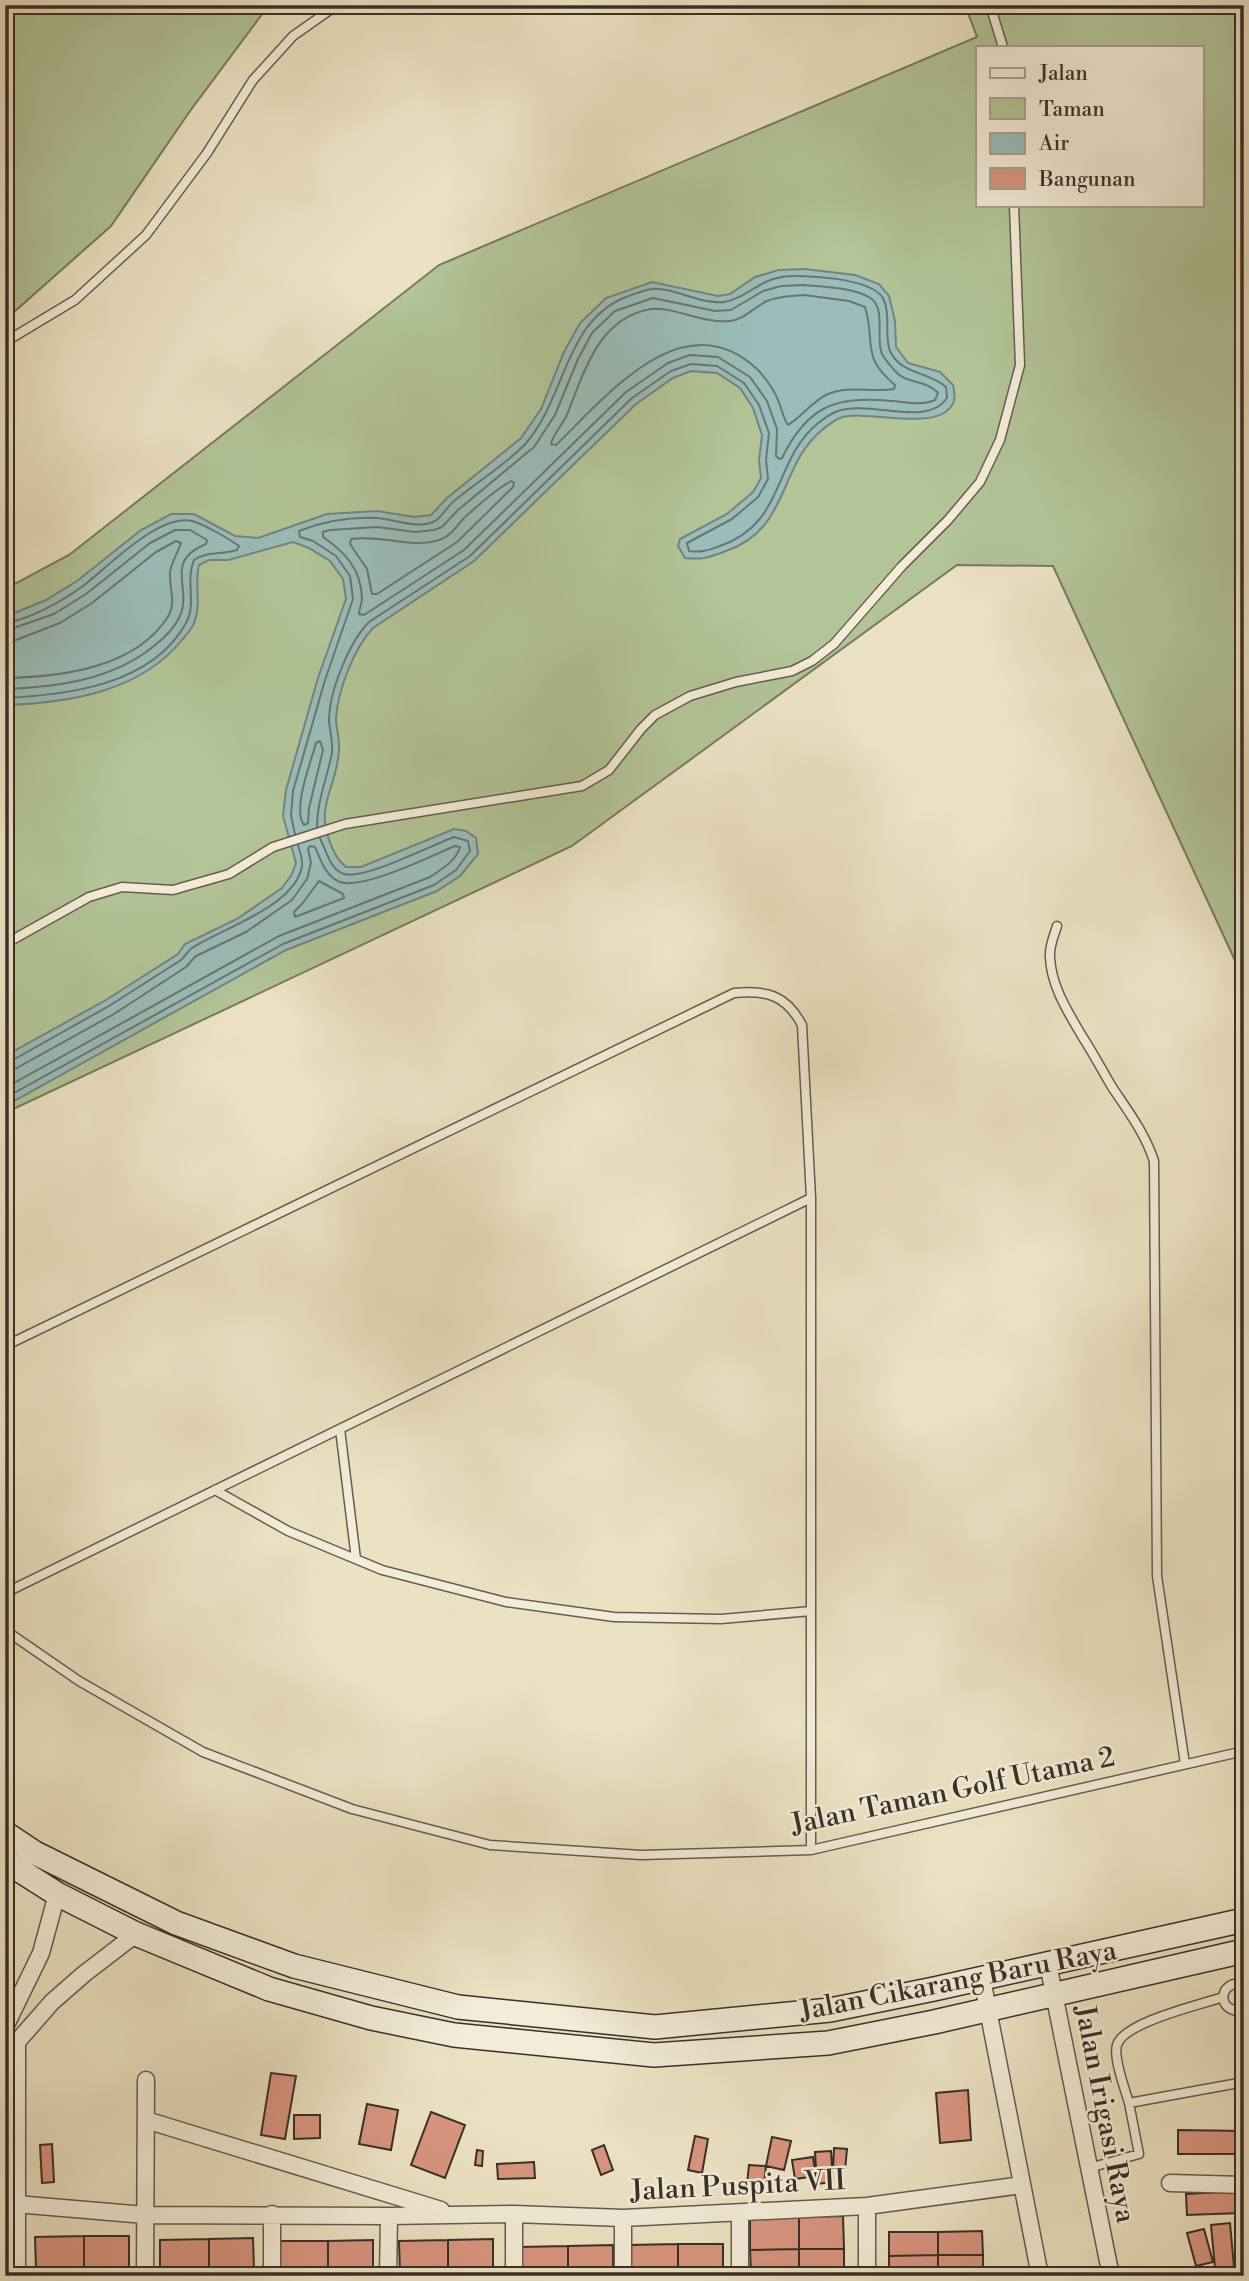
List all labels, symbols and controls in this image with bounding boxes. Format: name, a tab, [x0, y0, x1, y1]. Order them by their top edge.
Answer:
legend	[976, 46, 1204, 206]
text: Jalan	[1038, 61, 1088, 87]
text: Taman	[1039, 97, 1105, 123]
text: Air	[1038, 131, 1069, 157]
text: Bangunan	[1038, 167, 1136, 193]
street label: Jalan Taman Golf Utama 2	[787, 1740, 1118, 1843]
street label: Jalan Cikarang Baru Raya	[795, 1933, 1120, 2029]
street label: Jalan Irigasi Raya	[1067, 2001, 1143, 2227]
street label: Jalan Puspita VII	[629, 2163, 847, 2209]

